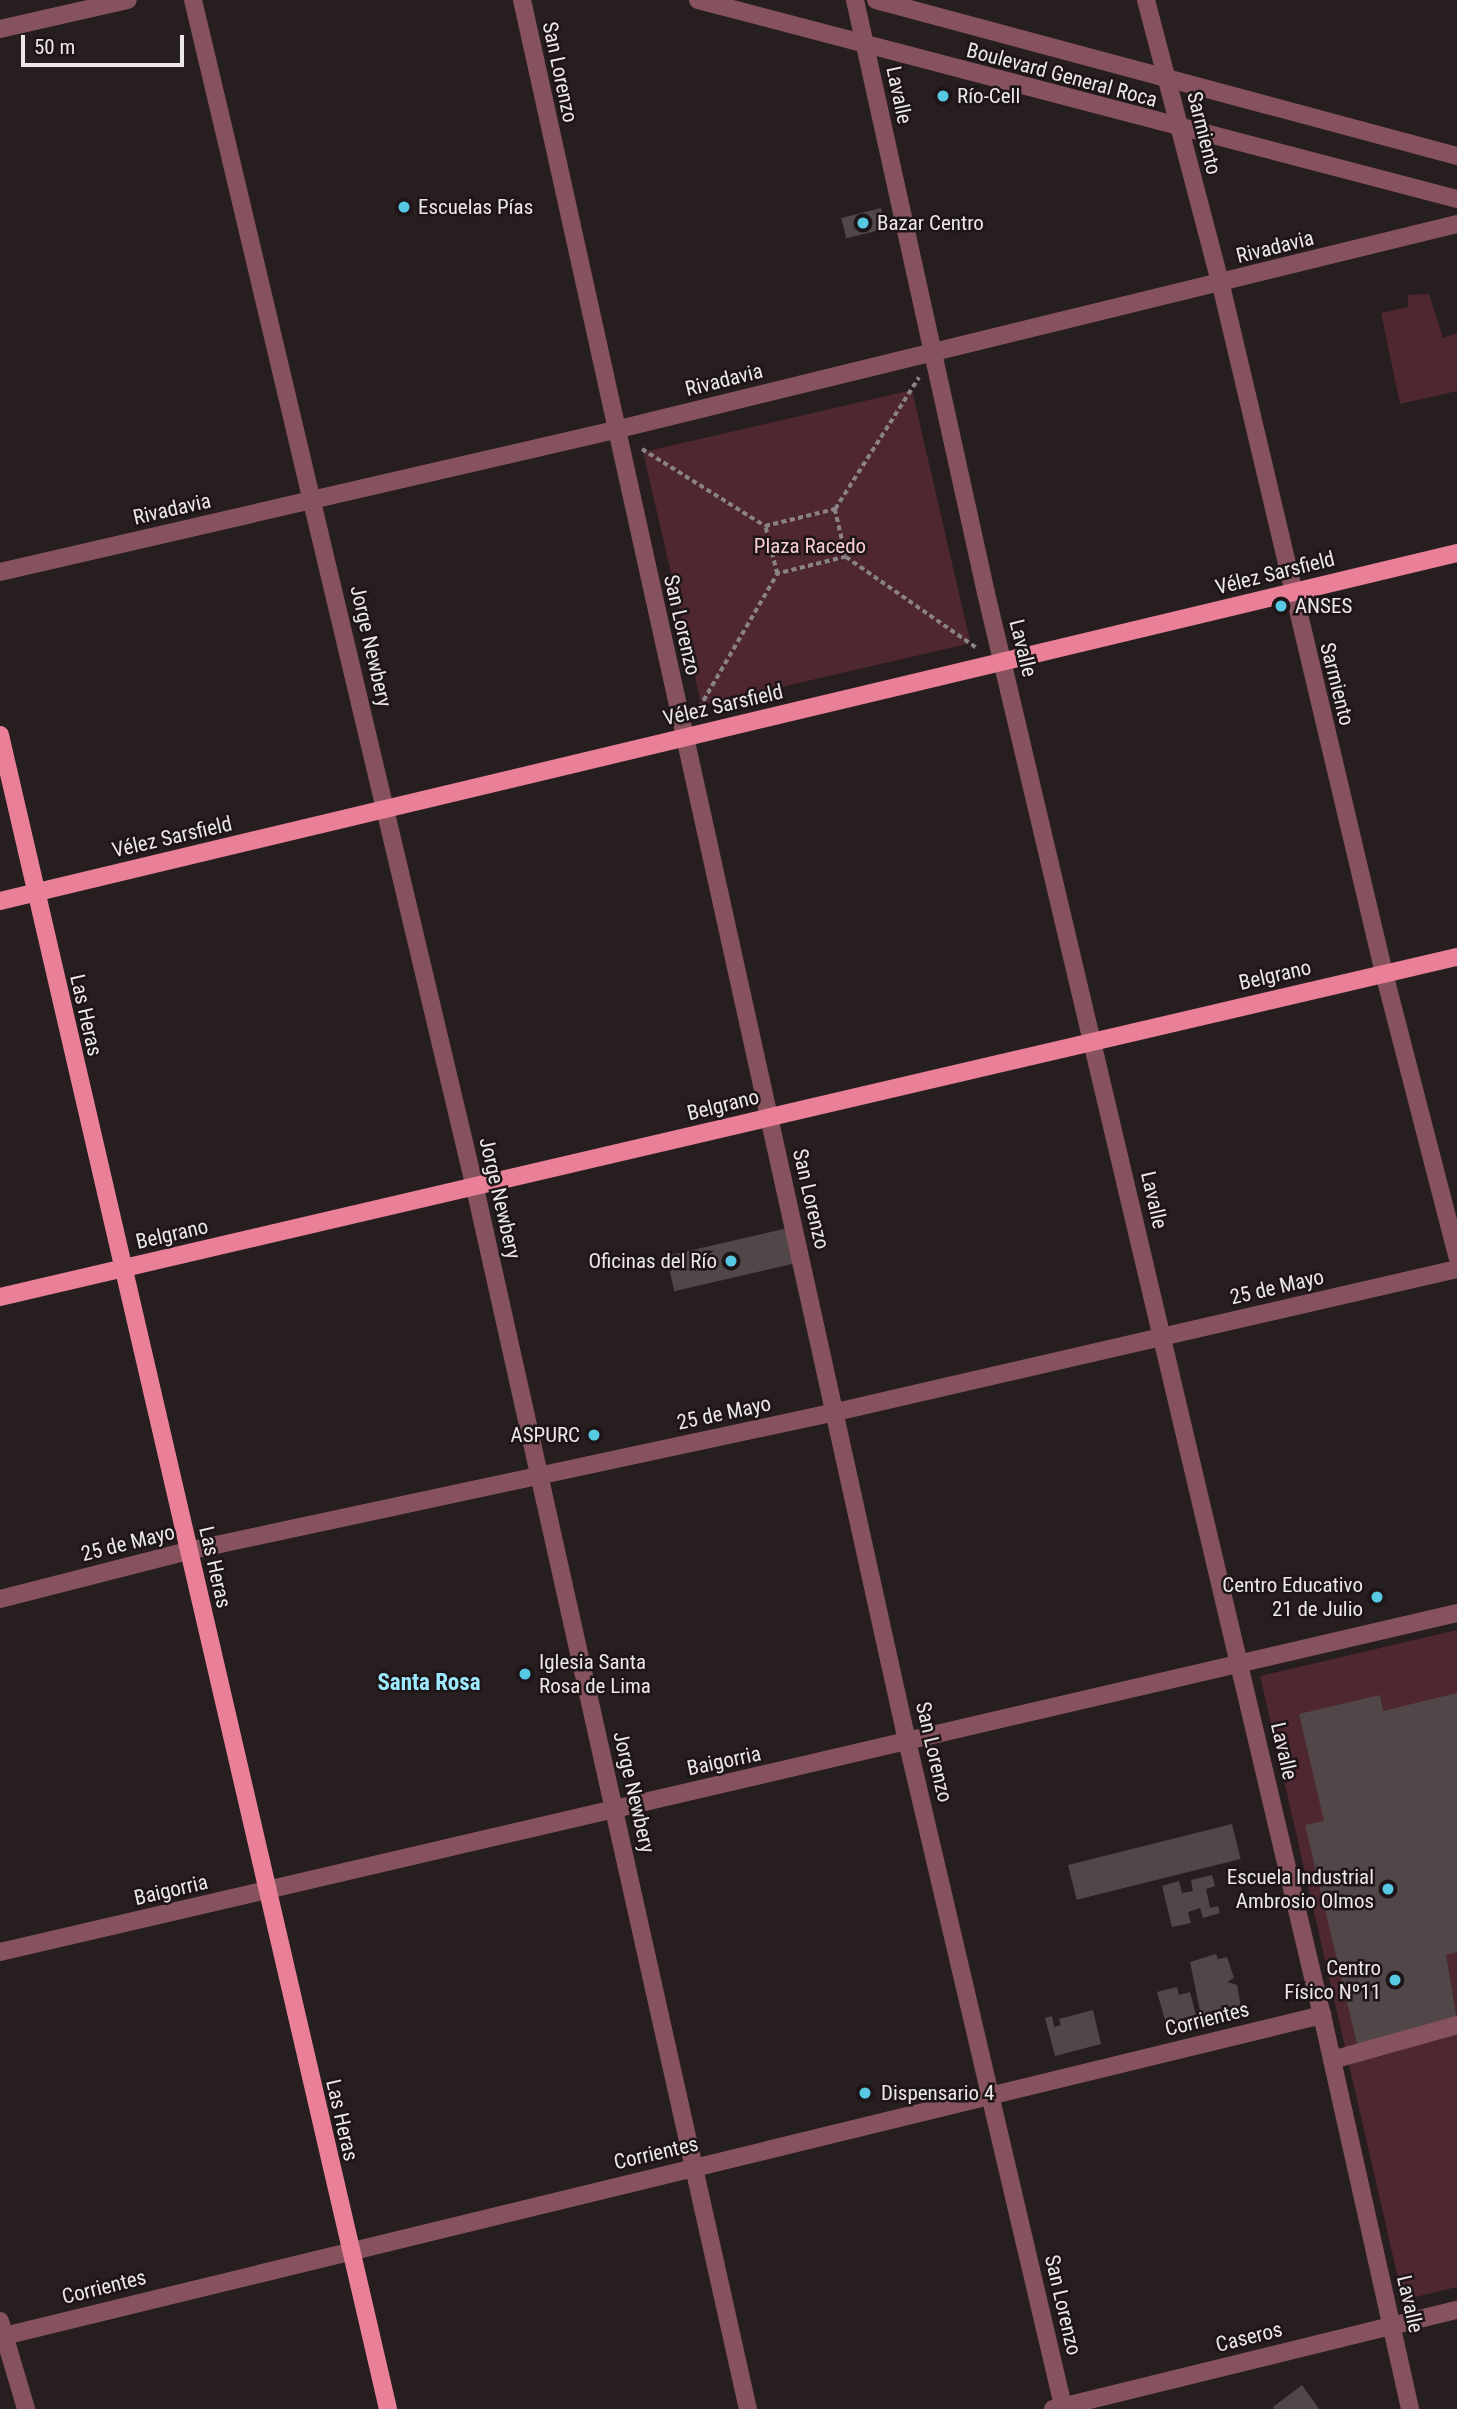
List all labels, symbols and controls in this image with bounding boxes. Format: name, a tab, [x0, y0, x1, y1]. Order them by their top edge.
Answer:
street label: San Lorenzo	[537, 19, 583, 125]
scale bar	[24, 21, 187, 65]
text: 50 m	[34, 35, 75, 59]
street label: Boulevard General Roca	[964, 37, 1160, 113]
street label: Lavalle	[881, 64, 917, 126]
place label: Río-Cell	[957, 83, 1020, 109]
marker: Río-Cell	[935, 88, 951, 104]
street label: Sarmiento	[1182, 89, 1226, 177]
place label: Escuelas Pías	[418, 194, 533, 220]
marker: Escuelas Pías	[396, 199, 412, 215]
place label: Bazar Centro	[877, 210, 984, 236]
marker: Bazar Centro	[855, 215, 871, 231]
street label: Rivadavia	[1234, 225, 1316, 269]
street label: Rivadavia	[683, 358, 765, 402]
street label: Rivadavia	[131, 488, 213, 530]
park label: Plaza Racedo	[754, 533, 866, 559]
street label: Vélez Sarsfield	[1213, 546, 1337, 600]
street label: San Lorenzo	[658, 572, 706, 678]
street label: Jorge Newbery	[345, 583, 397, 709]
place label: ANSES	[1295, 593, 1352, 619]
marker: ANSES	[1273, 598, 1289, 614]
street label: Lavalle	[1004, 617, 1042, 679]
street label: Sarmiento	[1315, 640, 1359, 728]
street label: Vélez Sarsfield	[661, 679, 785, 731]
street label: Vélez Sarsfield	[110, 811, 234, 863]
street label: Belgrano	[1236, 954, 1314, 996]
street label: Las Heras	[64, 972, 108, 1058]
street label: Belgrano	[684, 1084, 762, 1126]
street label: Jorge Newbery	[474, 1135, 526, 1261]
street label: San Lorenzo	[787, 1146, 835, 1252]
street label: Lavalle	[1135, 1169, 1173, 1231]
street label: Belgrano	[133, 1213, 211, 1255]
place label: Oficinas del Río	[588, 1248, 717, 1274]
marker: Oficinas del Río	[723, 1253, 739, 1269]
street label: 25 de Mayo	[1228, 1264, 1326, 1310]
street label: 25 de Mayo	[675, 1391, 773, 1435]
place label: ASPURC	[511, 1422, 580, 1448]
marker: ASPURC	[586, 1427, 602, 1443]
street label: 25 de Mayo	[79, 1519, 177, 1567]
street label: Las Heras	[193, 1524, 237, 1610]
place label: Centro Educativo 21 de Julio	[1222, 1572, 1363, 1622]
marker: Centro Educativo 21 de Julio	[1369, 1589, 1385, 1605]
place label: Iglesia Santa Rosa de Lima	[539, 1649, 651, 1699]
marker: Iglesia Santa Rosa de Lima	[517, 1666, 533, 1682]
district label: Santa Rosa	[377, 1669, 481, 1697]
street label: San Lorenzo	[910, 1699, 958, 1805]
street label: Lavalle	[1265, 1720, 1303, 1782]
street label: Jorge Newbery	[608, 1729, 660, 1855]
street label: Baigorria	[685, 1741, 763, 1781]
place label: Escuela Industrial Ambrosio Olmos	[1227, 1864, 1374, 1914]
street label: Baigorria	[132, 1869, 210, 1911]
marker: Escuela Industrial Ambrosio Olmos	[1380, 1881, 1396, 1897]
place label: Centro Físico Nº11	[1284, 1955, 1381, 2005]
marker: Centro Físico Nº11	[1387, 1972, 1403, 1988]
street label: Corrientes	[1162, 1996, 1252, 2042]
street label: Las Heras	[320, 2077, 364, 2163]
place label: Dispensario 4	[881, 2080, 994, 2106]
marker: Dispensario 4	[855, 2083, 875, 2103]
street label: Corrientes	[611, 2131, 701, 2175]
street label: San Lorenzo	[1039, 2252, 1087, 2358]
street label: Corrientes	[59, 2264, 149, 2310]
street label: Lavalle	[1391, 2273, 1429, 2335]
street label: Caseros	[1213, 2317, 1285, 2357]

